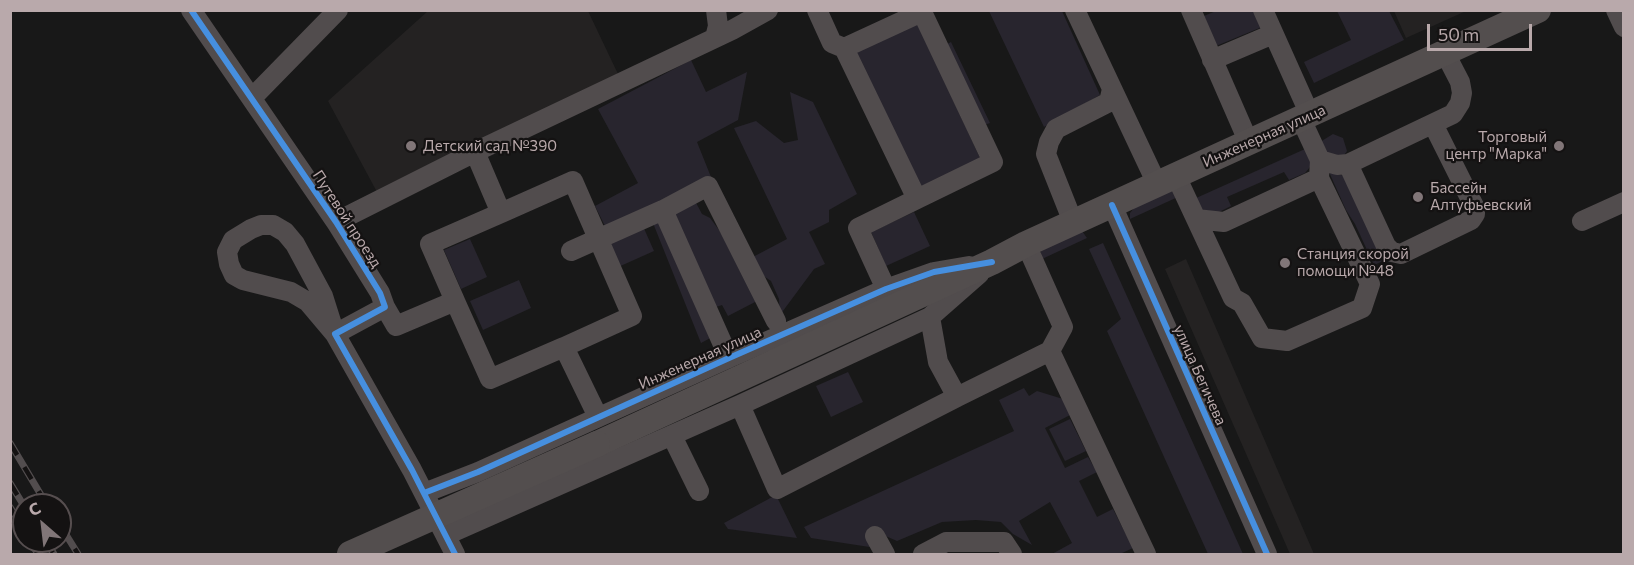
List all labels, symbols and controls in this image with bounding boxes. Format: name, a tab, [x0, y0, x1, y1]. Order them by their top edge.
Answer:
scale bar	[1430, 12, 1535, 50]
text: 50 m	[1438, 23, 1479, 45]
street label: Инженерная улица	[1200, 101, 1328, 171]
place label: Торговый центр "Марка"	[1445, 128, 1547, 163]
place label: Детский сад №390	[423, 137, 557, 155]
marker: Детский сад №390	[404, 139, 418, 153]
marker: Торговый центр "Марка"	[1552, 139, 1566, 153]
street label: Путевой проезд	[309, 167, 385, 271]
place label: Бассейн Алтуфьевский	[1430, 179, 1532, 214]
marker: Бассейн Алтуфьевский	[1411, 190, 1425, 204]
place label: Станция скорой помощи №48	[1297, 245, 1409, 280]
marker: Станция скорой помощи №48	[1278, 256, 1292, 270]
street label: улица Бегичева	[1170, 322, 1230, 428]
street label: Инженерная улица	[636, 323, 764, 393]
north arrow	[12, 493, 72, 553]
text: С	[25, 497, 44, 519]

